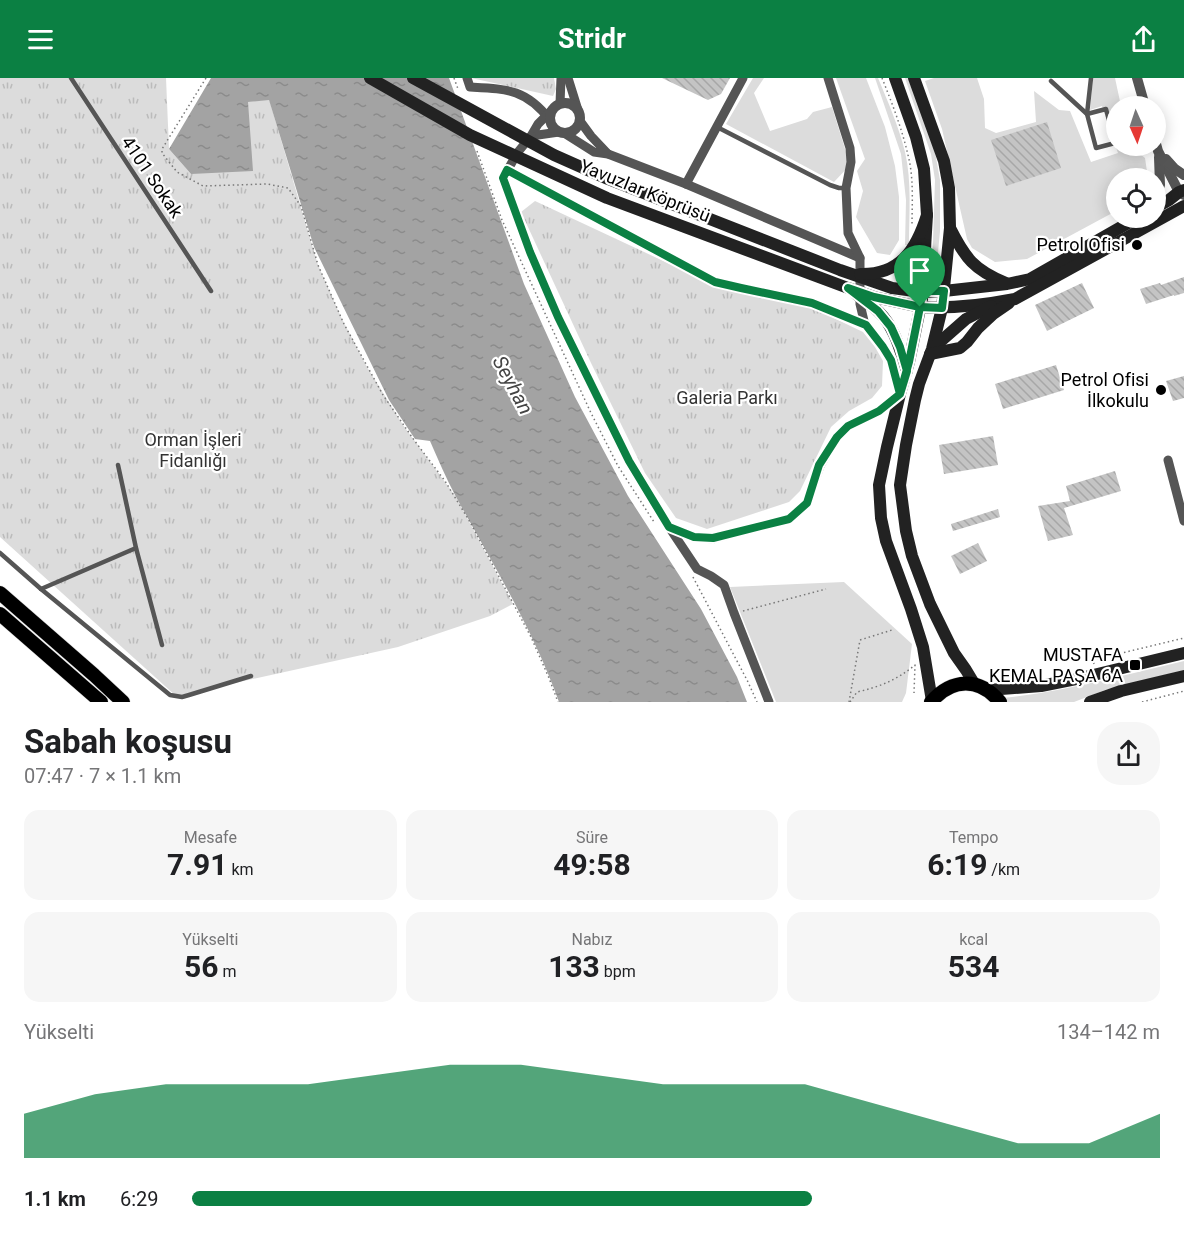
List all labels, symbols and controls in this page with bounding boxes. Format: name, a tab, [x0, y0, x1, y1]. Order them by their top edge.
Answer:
icon: menu	[24, 23, 57, 56]
text: Stridr	[558, 23, 626, 55]
icon: share	[1127, 23, 1160, 56]
north arrow	[1106, 96, 1166, 156]
map controls	[1106, 96, 1166, 228]
street label: 4101 Sokak	[117, 132, 188, 222]
street label: Yavuzlar Köprüsü	[577, 155, 713, 226]
button: locate	[1106, 168, 1166, 228]
place label: Petrol Ofisi	[1037, 234, 1125, 255]
marker: Petrol Ofisi	[1130, 238, 1144, 252]
pin	[894, 245, 945, 307]
icon: arrive	[903, 254, 936, 287]
water label: Seyhan	[488, 352, 538, 418]
place label: Petrol Ofisi İlkokulu	[1061, 369, 1149, 411]
marker: Petrol Ofisi İlkokulu	[1154, 383, 1168, 397]
park label: Galeria Parkı	[676, 387, 778, 408]
park label: Orman İşleri Fidanlığı	[144, 429, 242, 471]
place label: MUSTAFA KEMAL PAŞA 6A	[989, 644, 1123, 686]
marker: MUSTAFA KEMAL PAŞA 6A	[1128, 658, 1142, 672]
text: Sabah koşusu	[24, 722, 232, 761]
button: share	[1097, 722, 1160, 785]
text: 07:47 · 7 × 1.1 km	[24, 764, 181, 788]
text: Mesafe	[184, 828, 237, 847]
text: Süre	[576, 828, 608, 847]
text: Tempo	[949, 828, 998, 847]
text: 7.91	[167, 847, 227, 882]
text: 49:58	[553, 847, 631, 882]
text: 6:19	[927, 847, 987, 882]
text: km	[227, 860, 254, 879]
text: /km	[987, 860, 1020, 879]
text: Yükselti	[182, 930, 238, 949]
text: Nabız	[571, 930, 612, 949]
text: kcal	[959, 930, 988, 949]
text: 56	[184, 949, 219, 984]
text: 133	[548, 949, 600, 984]
text: 534	[948, 949, 999, 984]
text: m	[219, 962, 237, 981]
text: bpm	[600, 962, 636, 981]
text: Yükselti	[24, 1020, 94, 1044]
text: 134–142 m	[1057, 1020, 1160, 1044]
text: 1.1 km	[24, 1187, 86, 1211]
text: 6:29	[120, 1187, 159, 1211]

